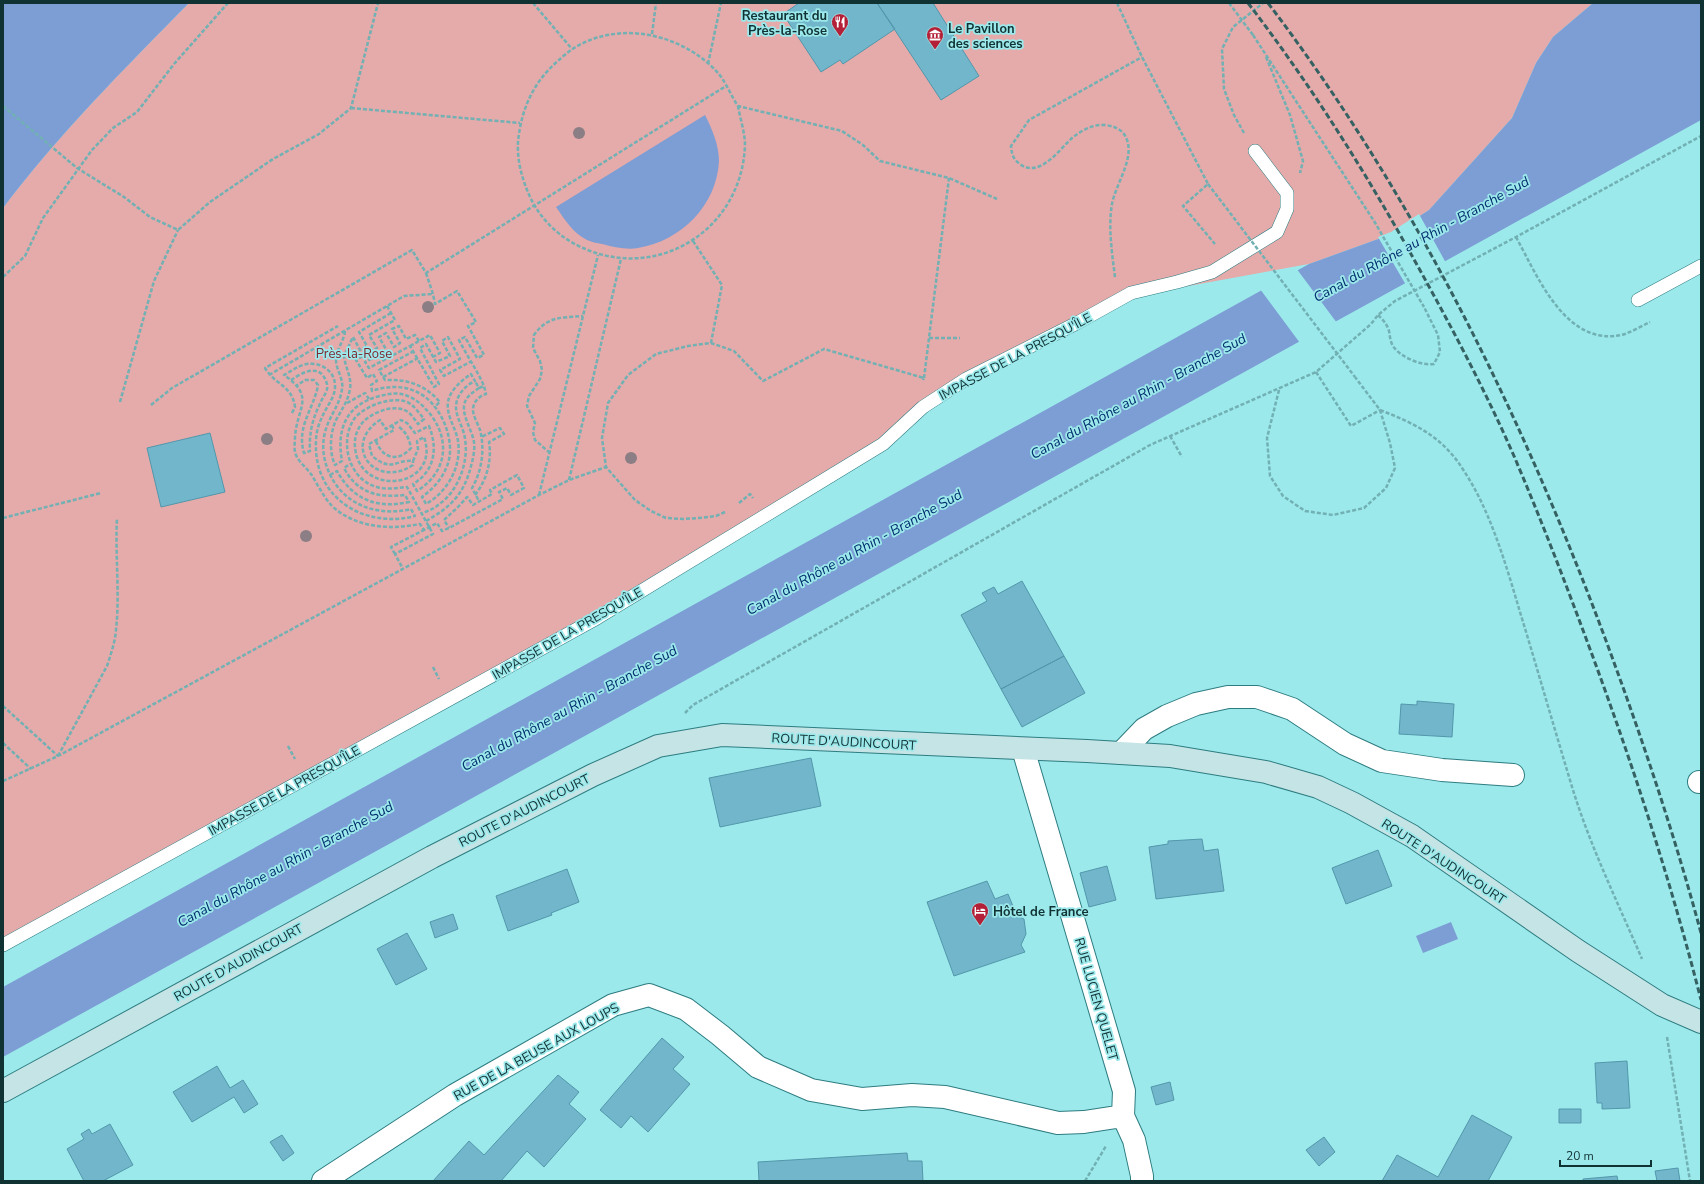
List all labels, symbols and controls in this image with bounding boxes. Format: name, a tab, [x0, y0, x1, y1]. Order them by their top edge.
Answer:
place label: Restaurant du Près-la-Rose	[742, 7, 827, 40]
restaurant icon: Restaurant du Près-la-Rose	[830, 12, 850, 37]
place label: Le Pavillon des sciences	[948, 20, 1023, 53]
museum icon: Le Pavillon des sciences	[925, 25, 945, 50]
water label: Canal du Rhône au Rhin - Branche Sud	[1310, 172, 1533, 307]
street label: IMPASSE DE LA PRESQU'ÎLE	[935, 308, 1095, 405]
water label: Canal du Rhône au Rhin - Branche Sud	[1027, 329, 1250, 464]
park label: Près-la-Rose	[316, 345, 392, 363]
water label: Canal du Rhône au Rhin - Branche Sud	[743, 485, 966, 620]
street label: IMPASSE DE LA PRESQU'ÎLE	[489, 582, 646, 684]
water label: Canal du Rhône au Rhin - Branche Sud	[458, 641, 681, 776]
street label: ROUTE D'AUDINCOURT	[771, 729, 917, 755]
street label: IMPASSE DE LA PRESQU'ÎLE	[205, 741, 364, 840]
street label: ROUTE D'AUDINCOURT	[456, 770, 593, 852]
water label: Canal du Rhône au Rhin - Branche Sud	[174, 797, 397, 932]
street label: ROUTE D'AUDINCOURT	[1378, 815, 1509, 909]
hotel icon: Hôtel de France	[970, 901, 990, 926]
place label: Hôtel de France	[993, 903, 1088, 921]
street label: ROUTE D'AUDINCOURT	[171, 920, 306, 1006]
street label: RUE LUCIEN QUELET	[1070, 936, 1122, 1063]
street label: RUE DE LA BEUSE AUX LOUPS	[450, 999, 623, 1105]
scale bar	[1560, 1142, 1651, 1168]
text: 20 m	[1566, 1148, 1594, 1164]

